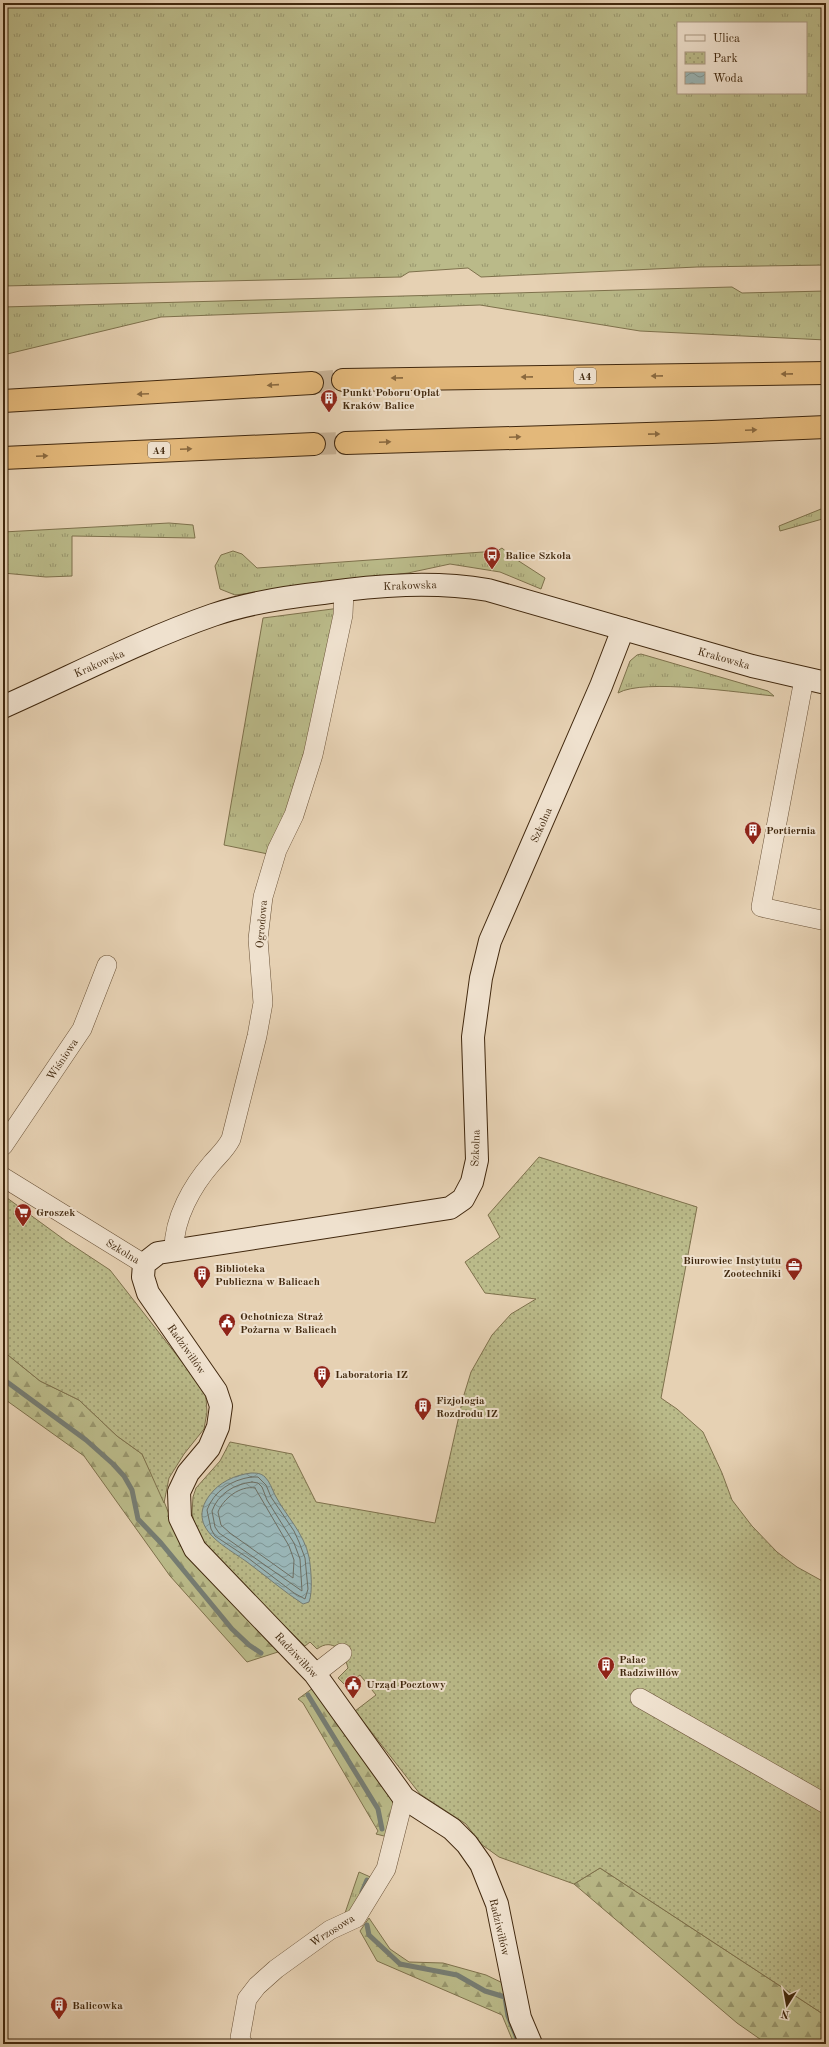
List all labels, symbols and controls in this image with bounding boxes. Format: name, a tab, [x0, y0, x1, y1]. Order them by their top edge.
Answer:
legend	[677, 22, 807, 94]
text: Ulica	[713, 33, 740, 45]
text: Park	[713, 53, 738, 65]
text: Woda	[713, 73, 743, 85]
road number: A4	[574, 368, 596, 384]
one-way arrow	[780, 371, 793, 377]
one-way arrow	[650, 373, 663, 379]
one-way arrow	[520, 374, 533, 380]
one-way arrow	[390, 375, 403, 381]
one-way arrow	[267, 382, 279, 389]
building icon: Punkt Poboru Opłat Kraków Balice	[319, 388, 339, 413]
place label: Punkt Poboru Opłat Kraków Balice	[342, 388, 440, 412]
one-way arrow	[137, 390, 149, 397]
one-way arrow	[745, 427, 757, 434]
one-way arrow	[648, 430, 660, 437]
one-way arrow	[509, 434, 521, 441]
one-way arrow	[379, 438, 391, 445]
road number: A4	[148, 442, 170, 458]
one-way arrow	[180, 446, 192, 453]
one-way arrow	[36, 453, 49, 459]
bus stop icon: Balice Szkoła	[482, 545, 502, 570]
place label: Balice Szkoła	[505, 551, 571, 562]
street label: Krakowska	[383, 580, 438, 593]
street label: Krakowska	[696, 647, 751, 672]
street label: Krakowska	[73, 648, 127, 680]
street label: Szkolna	[530, 806, 555, 845]
building icon: Portiernia	[743, 820, 763, 845]
place label: Portiernia	[766, 826, 816, 837]
street label: Ogrodowa	[255, 899, 270, 949]
street label: Wiśniowa	[46, 1037, 81, 1082]
street label: Szkolna	[470, 1129, 483, 1167]
supermarket icon: Groszek	[13, 1202, 33, 1227]
place label: Groszek	[36, 1208, 75, 1219]
street label: Szkolna	[103, 1238, 141, 1267]
place label: Biurowiec Instytutu Zootechniki	[683, 1256, 781, 1280]
office icon: Biurowiec Instytutu Zootechniki	[784, 1256, 804, 1281]
building icon: Biblioteka Publiczna w Balicach	[192, 1264, 212, 1289]
place label: Biblioteka Publiczna w Balicach	[215, 1264, 320, 1288]
public building icon: Ochotnicza Straż Pożarna w Balicach	[217, 1312, 237, 1337]
place label: Ochotnicza Straż Pożarna w Balicach	[240, 1312, 337, 1336]
street label: Radziwiłłów	[165, 1323, 207, 1377]
building icon: Laboratoria IZ	[312, 1364, 332, 1389]
place label: Laboratoria IZ	[335, 1370, 408, 1381]
building icon: Fizjologia Rozdrodu IZ	[413, 1396, 433, 1421]
place label: Fizjologia Rozdrodu IZ	[436, 1396, 498, 1420]
street label: Radziwiłłów	[272, 1631, 320, 1681]
building icon: Pałac Radziwiłłów	[596, 1655, 616, 1680]
place label: Pałac Radziwiłłów	[619, 1655, 680, 1679]
public building icon: Urząd Pocztowy	[343, 1674, 363, 1699]
place label: Urząd Pocztowy	[366, 1680, 446, 1691]
street label: Radziwiłłów	[487, 1898, 511, 1957]
street label: Wrzosowa	[309, 1913, 357, 1949]
north arrow	[767, 1985, 807, 2025]
building icon: Balicowka	[49, 1995, 69, 2020]
place label: Balicowka	[72, 2001, 123, 2012]
text: N	[780, 2007, 791, 2020]

